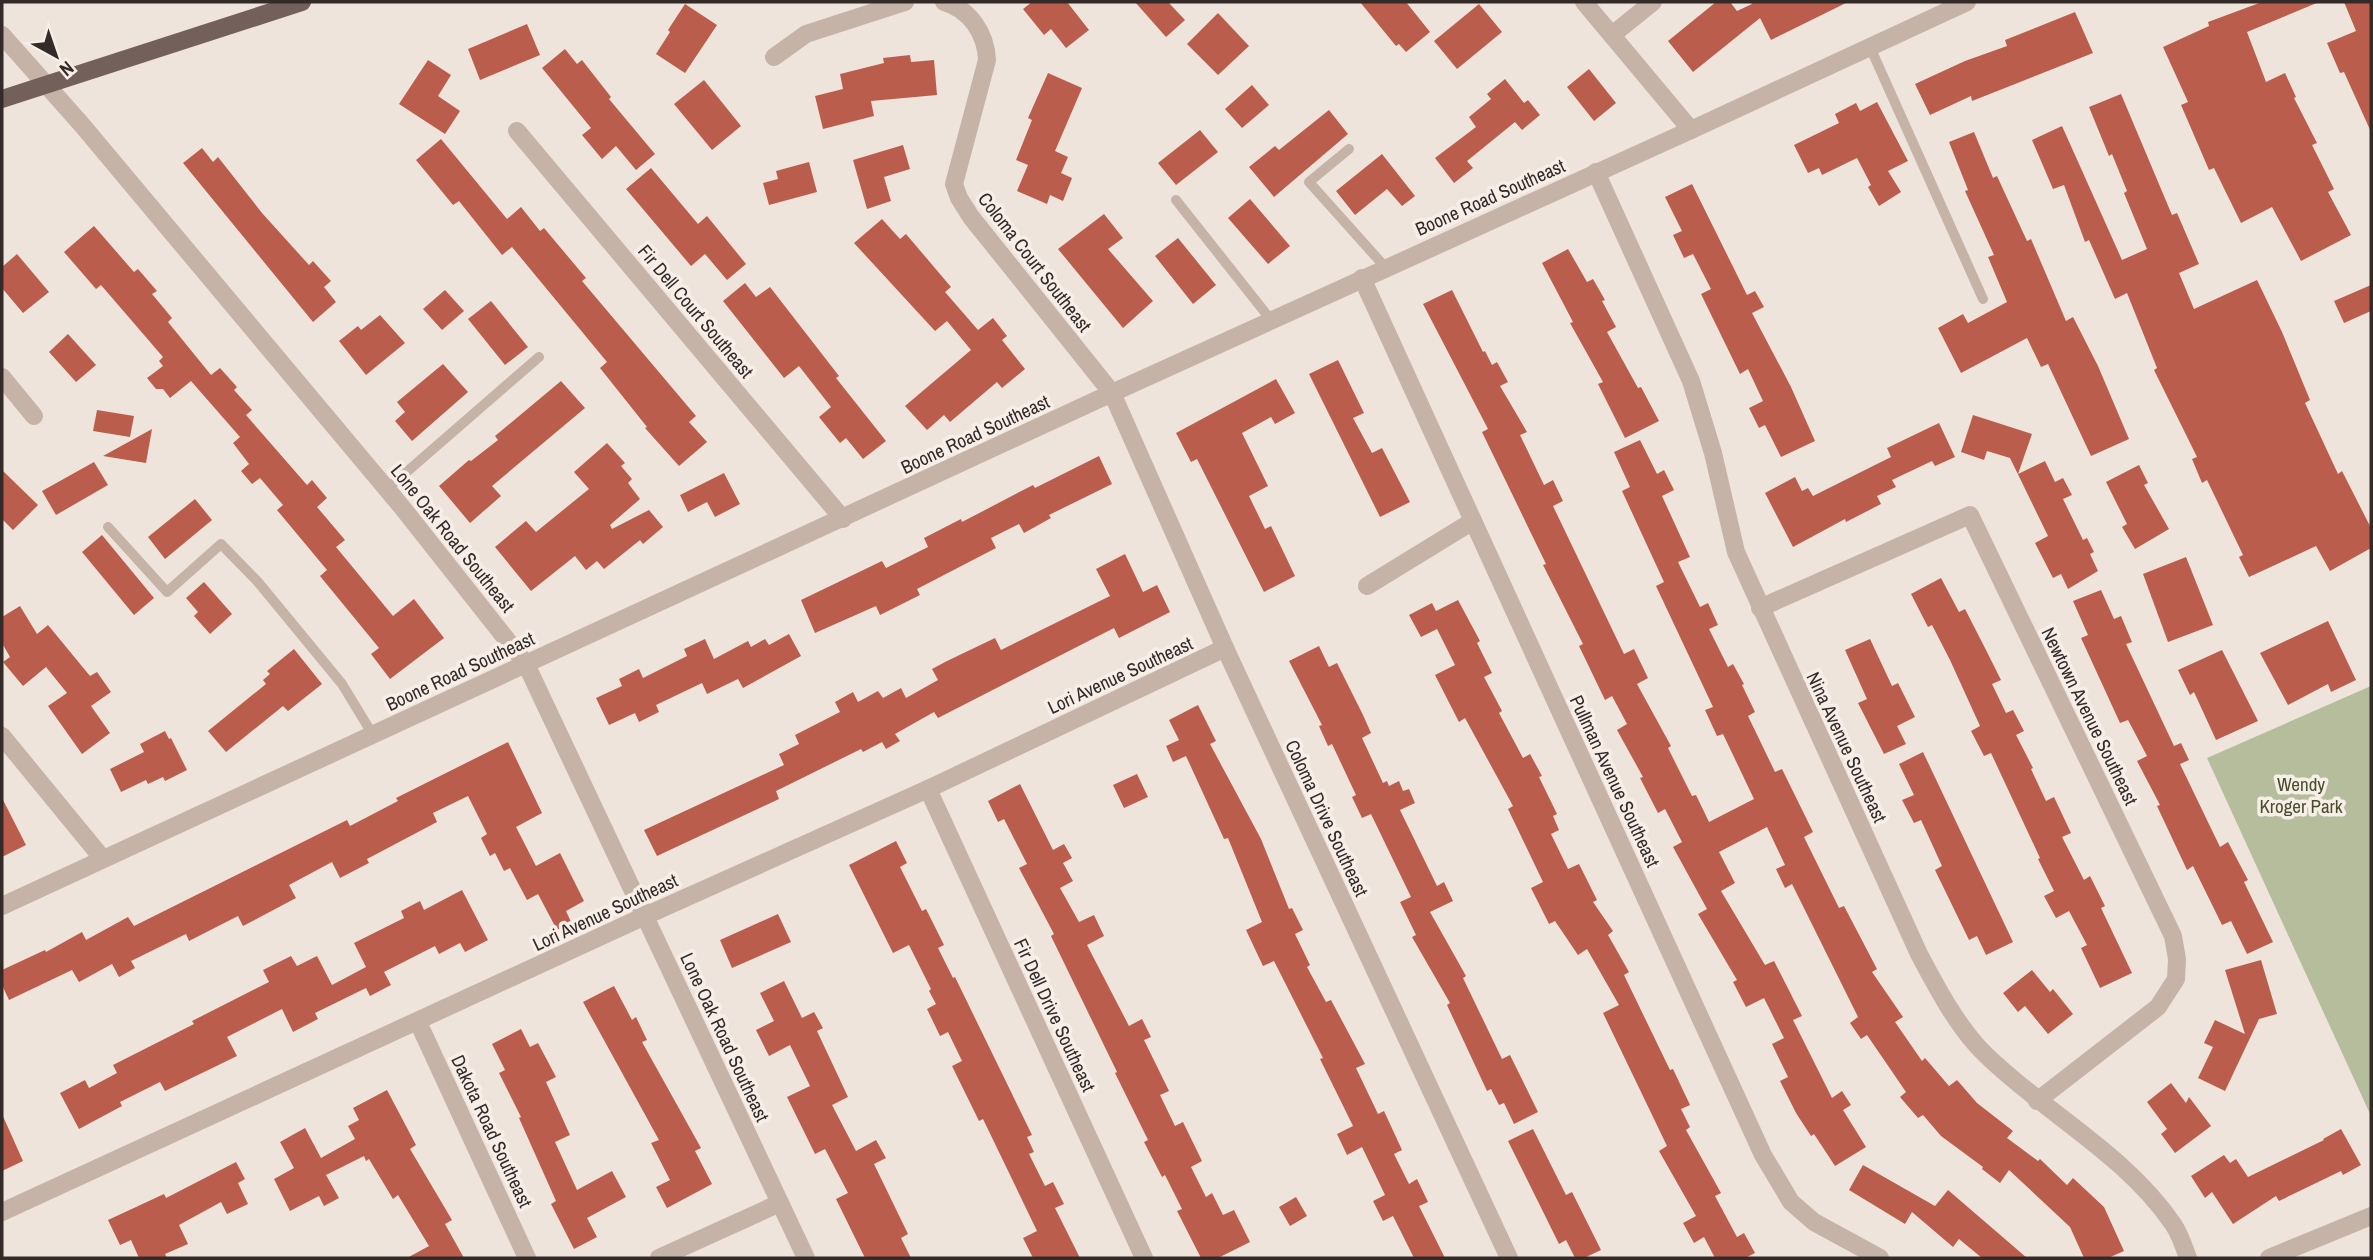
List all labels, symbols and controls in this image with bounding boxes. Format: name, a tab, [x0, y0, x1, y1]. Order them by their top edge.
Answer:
north arrow	[21, 21, 91, 91]
text: N	[54, 55, 80, 83]
street label: Boone Road Southeast	[1411, 152, 1569, 242]
street label: Coloma Court Southeast	[972, 187, 1098, 338]
street label: Fir Dell Court Southeast	[632, 239, 760, 384]
street label: Boone Road Southeast	[896, 388, 1054, 480]
street label: Lone Oak Road Southeast	[385, 458, 521, 618]
street label: Newtown Avenue Southeast	[2036, 623, 2145, 810]
street label: Boone Road Southeast	[381, 625, 539, 717]
street label: Lori Avenue Southeast	[1043, 630, 1197, 720]
street label: Nina Avenue Southeast	[1801, 667, 1894, 827]
street label: Pullman Avenue Southeast	[1564, 691, 1667, 872]
street label: Coloma Drive Southeast	[1279, 736, 1375, 901]
park label: Wendy Kroger Park	[2259, 771, 2343, 819]
street label: Lori Avenue Southeast	[528, 867, 682, 957]
street label: Fir Dell Drive Southeast	[1008, 934, 1102, 1096]
street label: Lone Oak Road Southeast	[674, 948, 776, 1126]
street label: Dakota Road Southeast	[445, 1051, 539, 1212]

